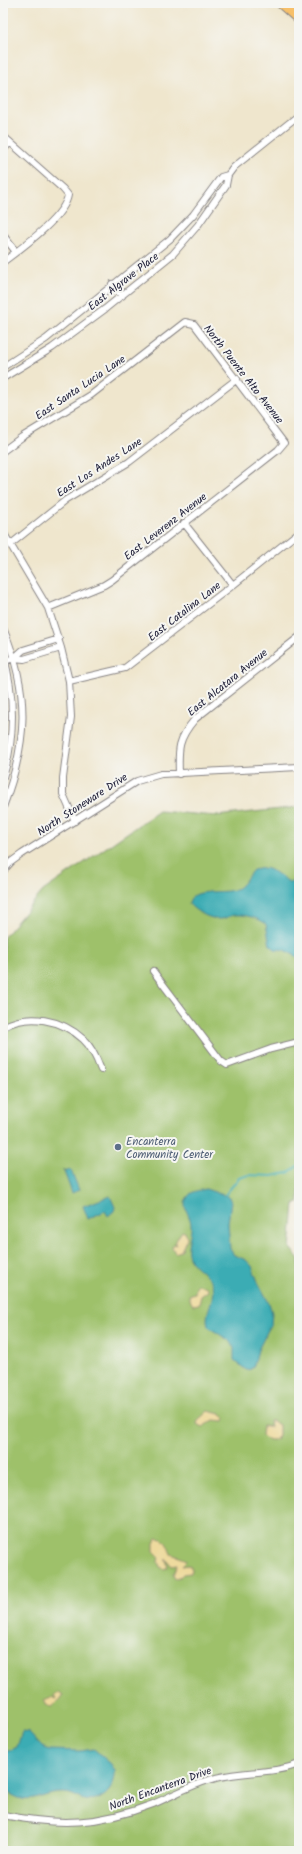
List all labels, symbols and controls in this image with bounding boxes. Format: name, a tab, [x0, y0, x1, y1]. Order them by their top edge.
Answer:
street label: East Algrave Place	[84, 248, 163, 315]
street label: North Puente Alto Avenue	[199, 321, 288, 428]
street label: East Santa Lucia Lane	[32, 351, 130, 425]
street label: East Los Andes Lane	[53, 433, 146, 502]
street label: East Leverenz Avenue	[120, 488, 211, 565]
street label: East Catalina Lane	[144, 577, 225, 646]
street label: East Alcatara Avenue	[183, 644, 272, 721]
street label: North Stoneware Drive	[34, 769, 132, 841]
place label: Encanterra Community Center	[126, 1133, 214, 1164]
marker: Encanterra Community Center	[113, 1142, 123, 1152]
street label: North Encanterra Drive	[107, 1762, 214, 1816]

